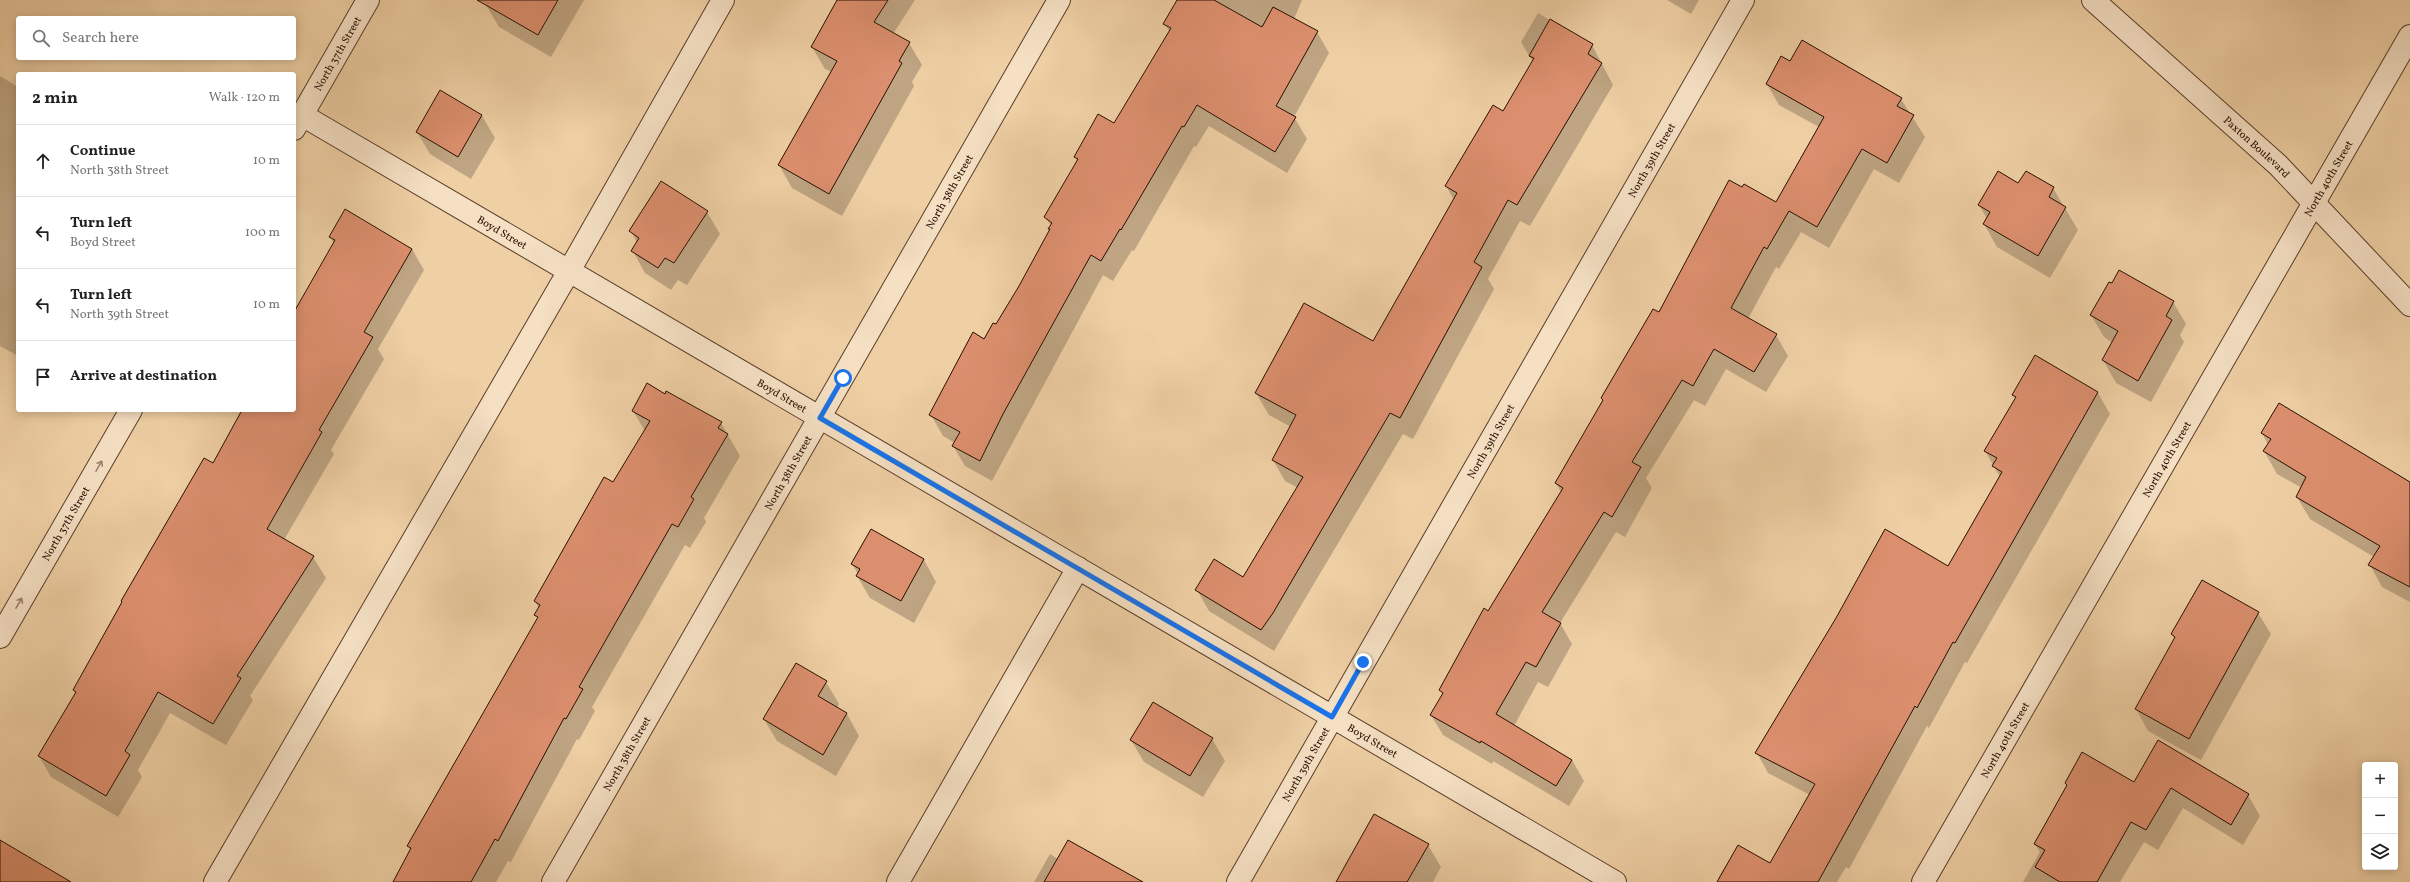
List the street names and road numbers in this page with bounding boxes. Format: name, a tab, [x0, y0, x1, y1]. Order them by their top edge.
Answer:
street label: North 37th Street	[311, 14, 366, 94]
street label: Paxton Boulevard	[2219, 114, 2293, 182]
street label: North 39th Street	[1625, 120, 1680, 201]
street label: North 40th Street	[2302, 138, 2357, 220]
street label: North 38th Street	[923, 152, 978, 232]
street label: Boyd Street	[474, 213, 530, 254]
street label: Boyd Street	[753, 376, 809, 417]
street label: North 39th Street	[1464, 402, 1519, 482]
street label: North 40th Street	[2140, 419, 2196, 501]
street label: North 38th Street	[762, 433, 817, 514]
street label: North 37th Street	[39, 484, 94, 564]
street label: North 40th Street	[1978, 700, 2034, 782]
street label: North 38th Street	[601, 714, 655, 795]
street label: Boyd Street	[1344, 721, 1400, 762]
street label: North 39th Street	[1280, 724, 1334, 805]

